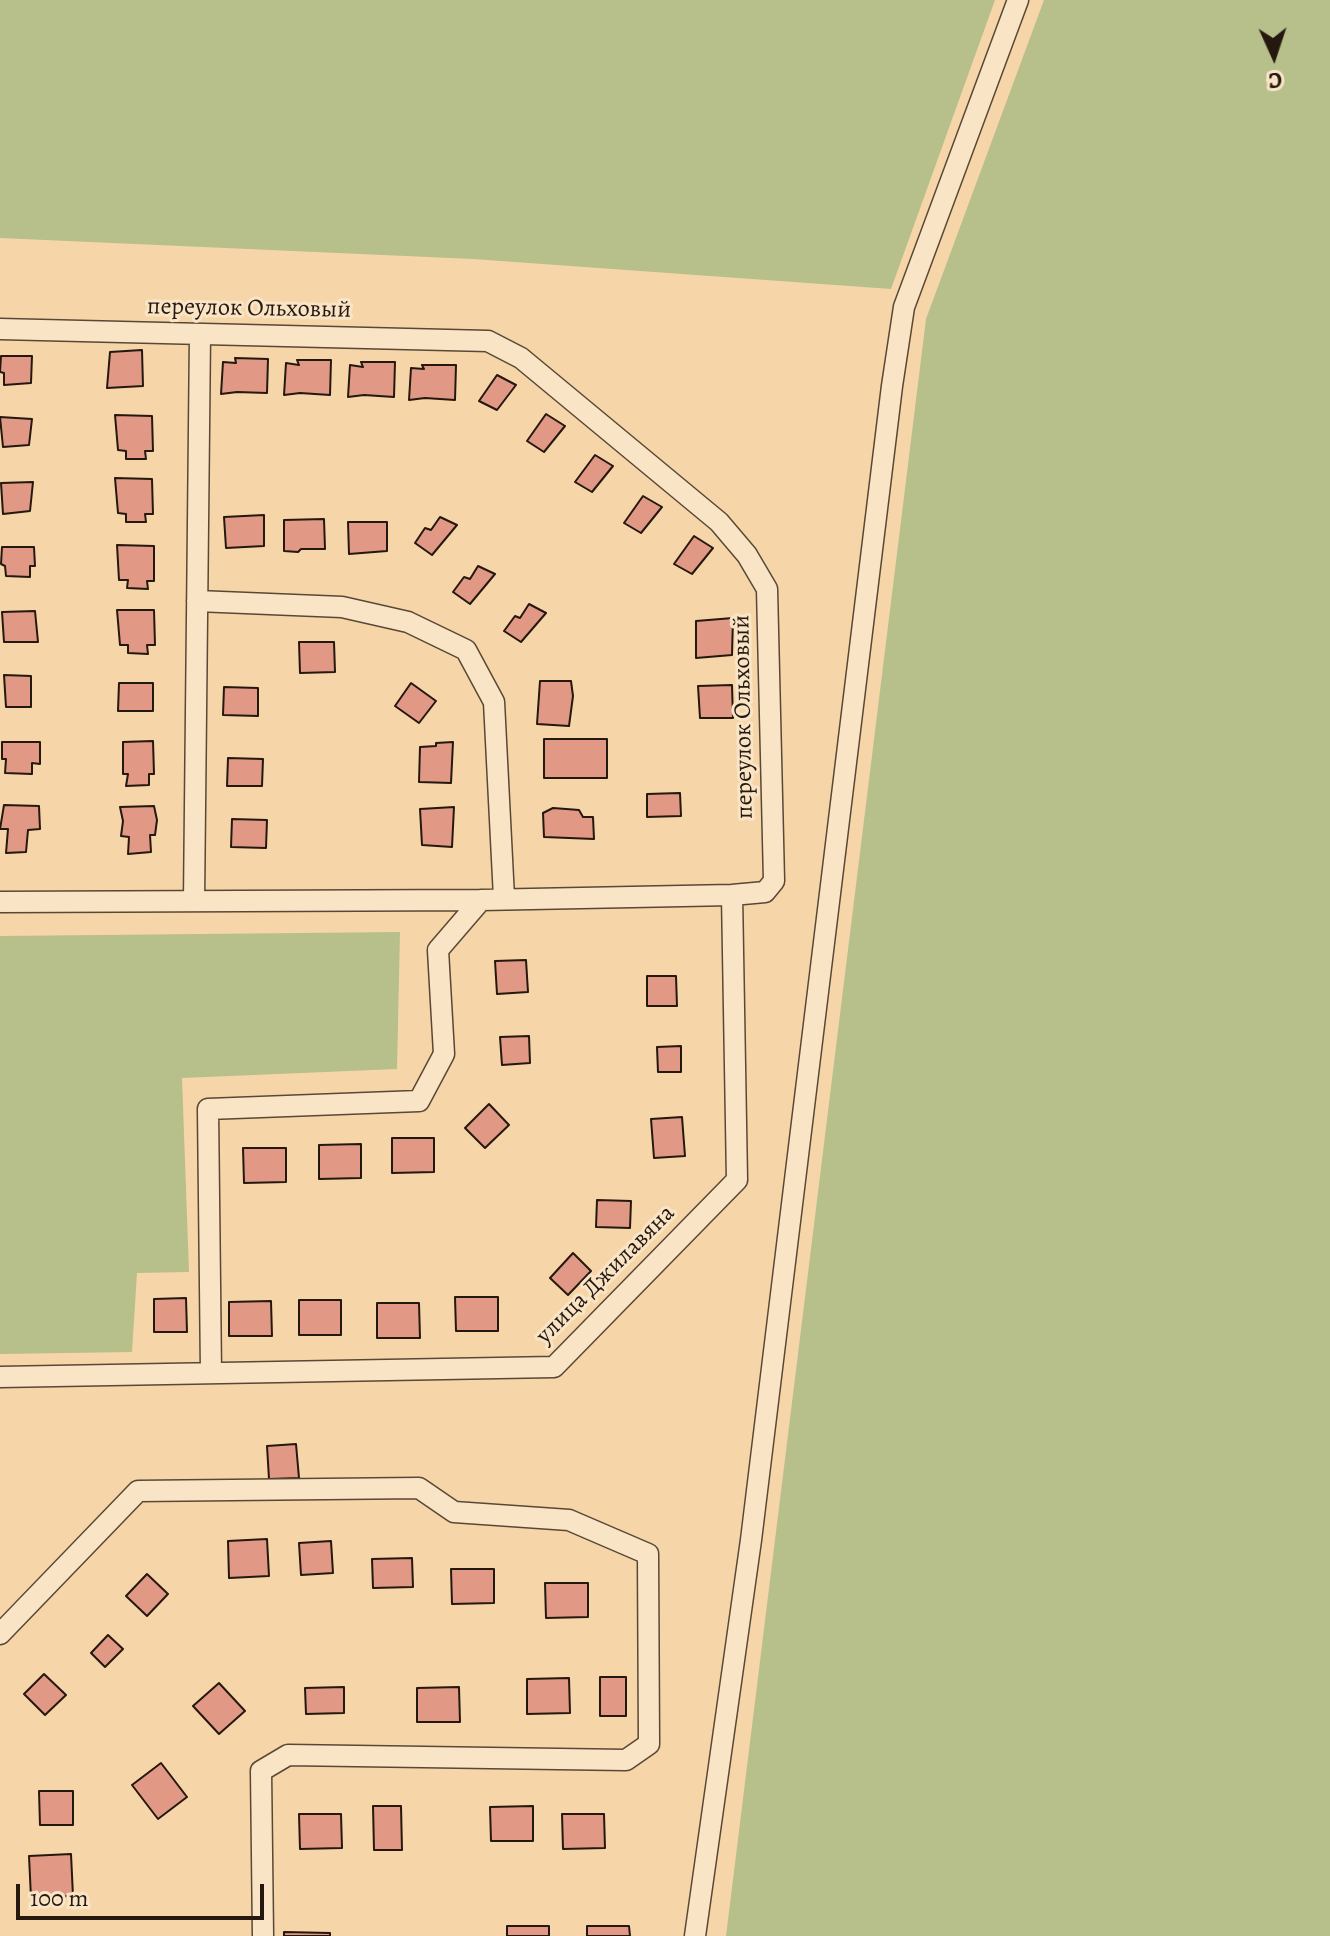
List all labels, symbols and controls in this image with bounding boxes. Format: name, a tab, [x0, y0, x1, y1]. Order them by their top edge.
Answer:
north arrow	[1234, 16, 1314, 96]
text: С	[1268, 65, 1283, 95]
street label: переулок Ольховый	[147, 293, 351, 325]
street label: переулок Ольховый	[728, 615, 760, 819]
street label: улица Джилавяна	[531, 1200, 681, 1350]
scale bar	[20, 1868, 268, 1918]
text: 100 m	[30, 1882, 89, 1914]

